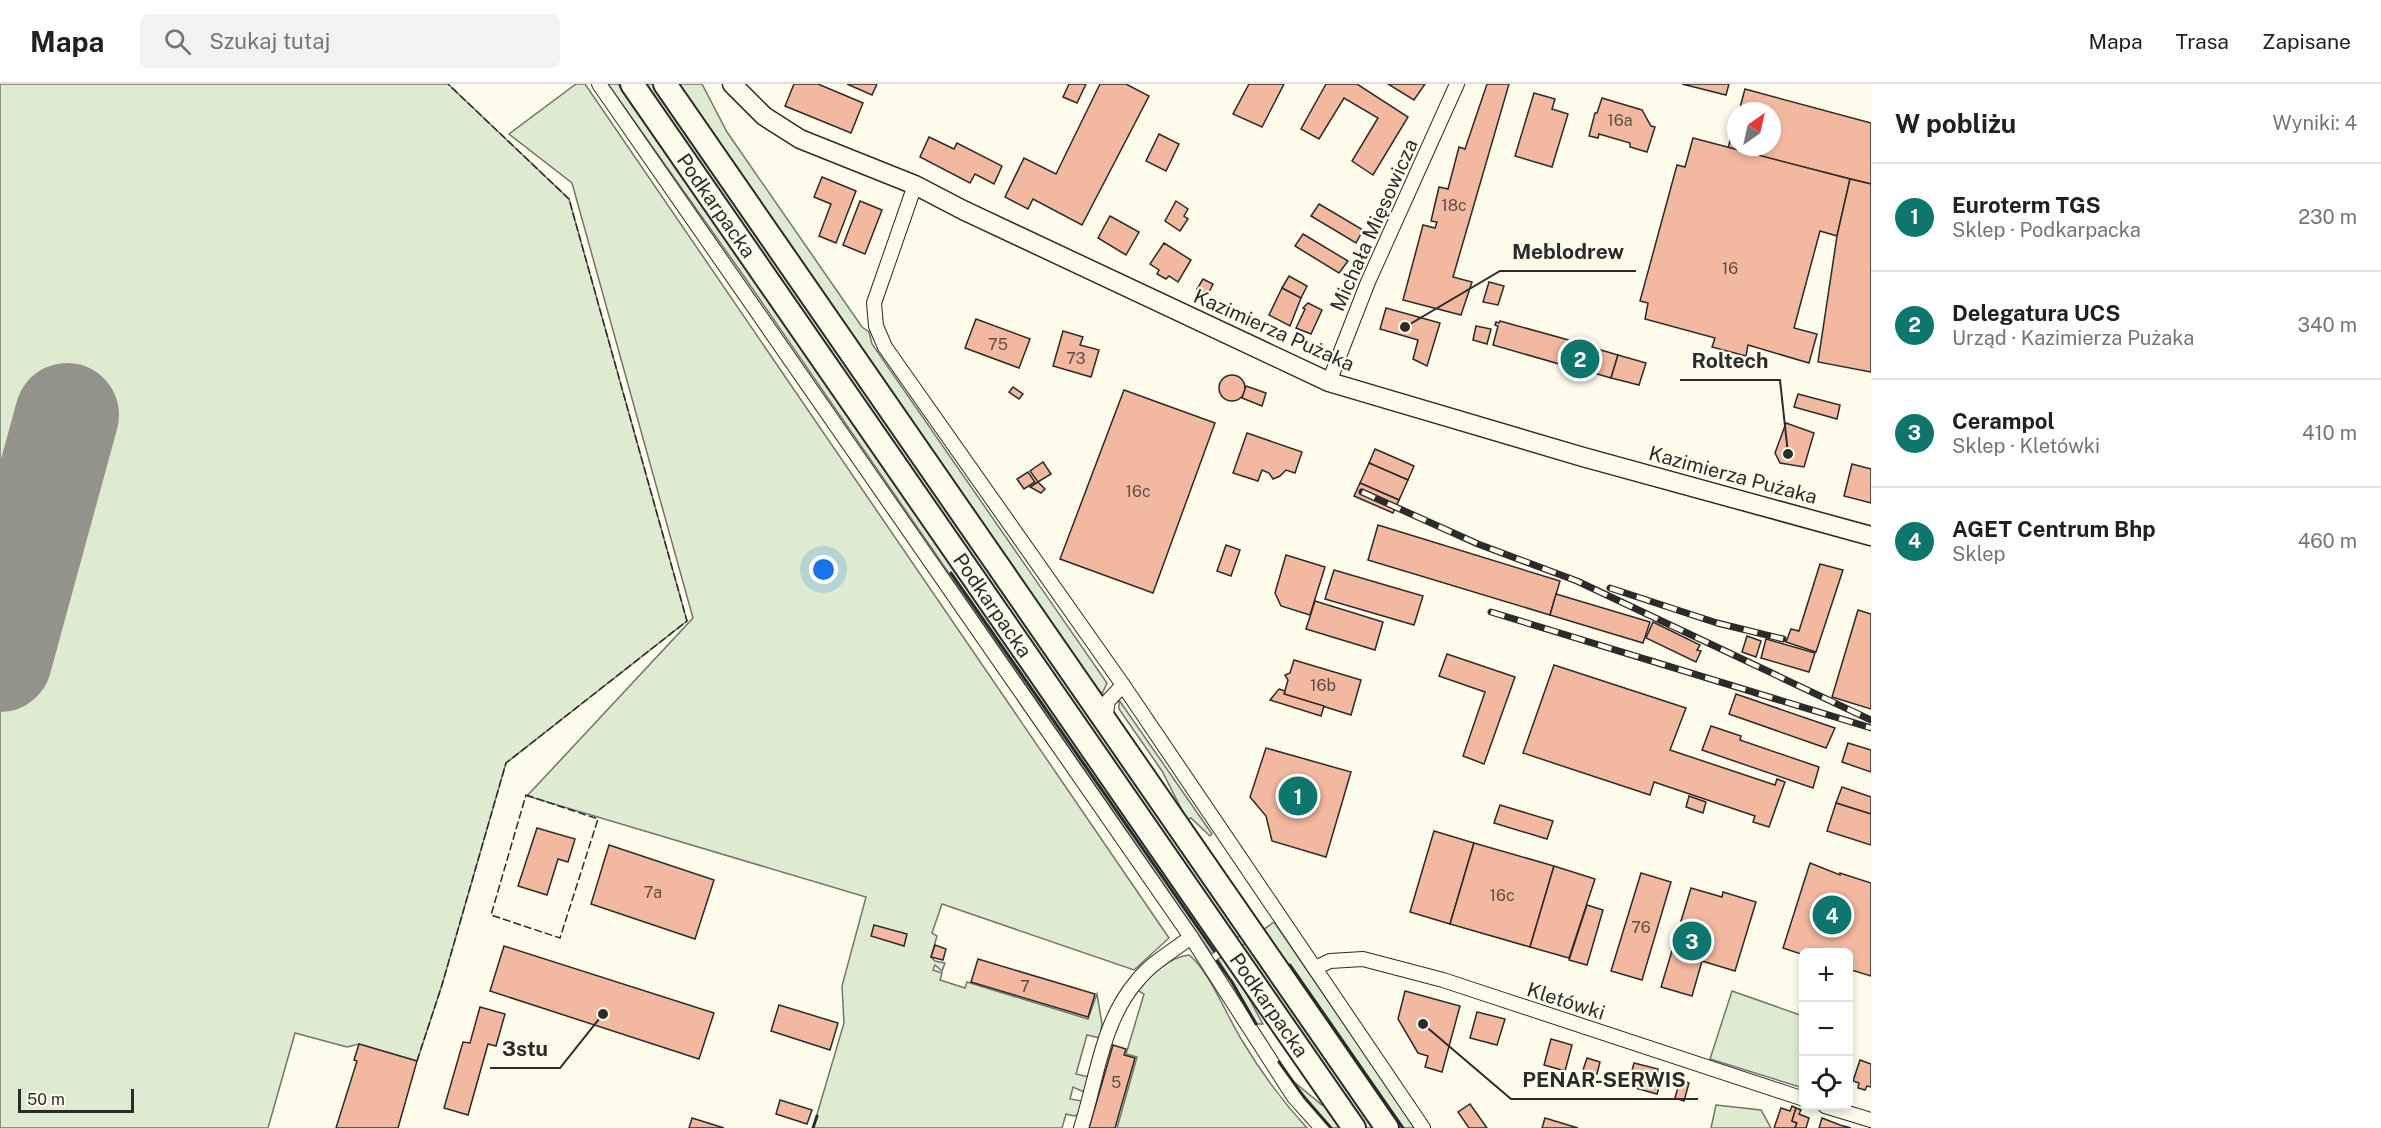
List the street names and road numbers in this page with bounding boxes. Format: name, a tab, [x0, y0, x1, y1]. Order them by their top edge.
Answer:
street label: Michała Mięsowicza	[1325, 135, 1423, 315]
street label: Podkarpacka	[672, 149, 761, 262]
street label: Kazimierza Pużaka	[1190, 284, 1358, 376]
street label: Kazimierza Pużaka	[1646, 441, 1820, 509]
street label: Podkarpacka	[948, 549, 1037, 662]
street label: Podkarpacka	[1225, 948, 1313, 1062]
street label: Kletówki	[1524, 977, 1608, 1025]

